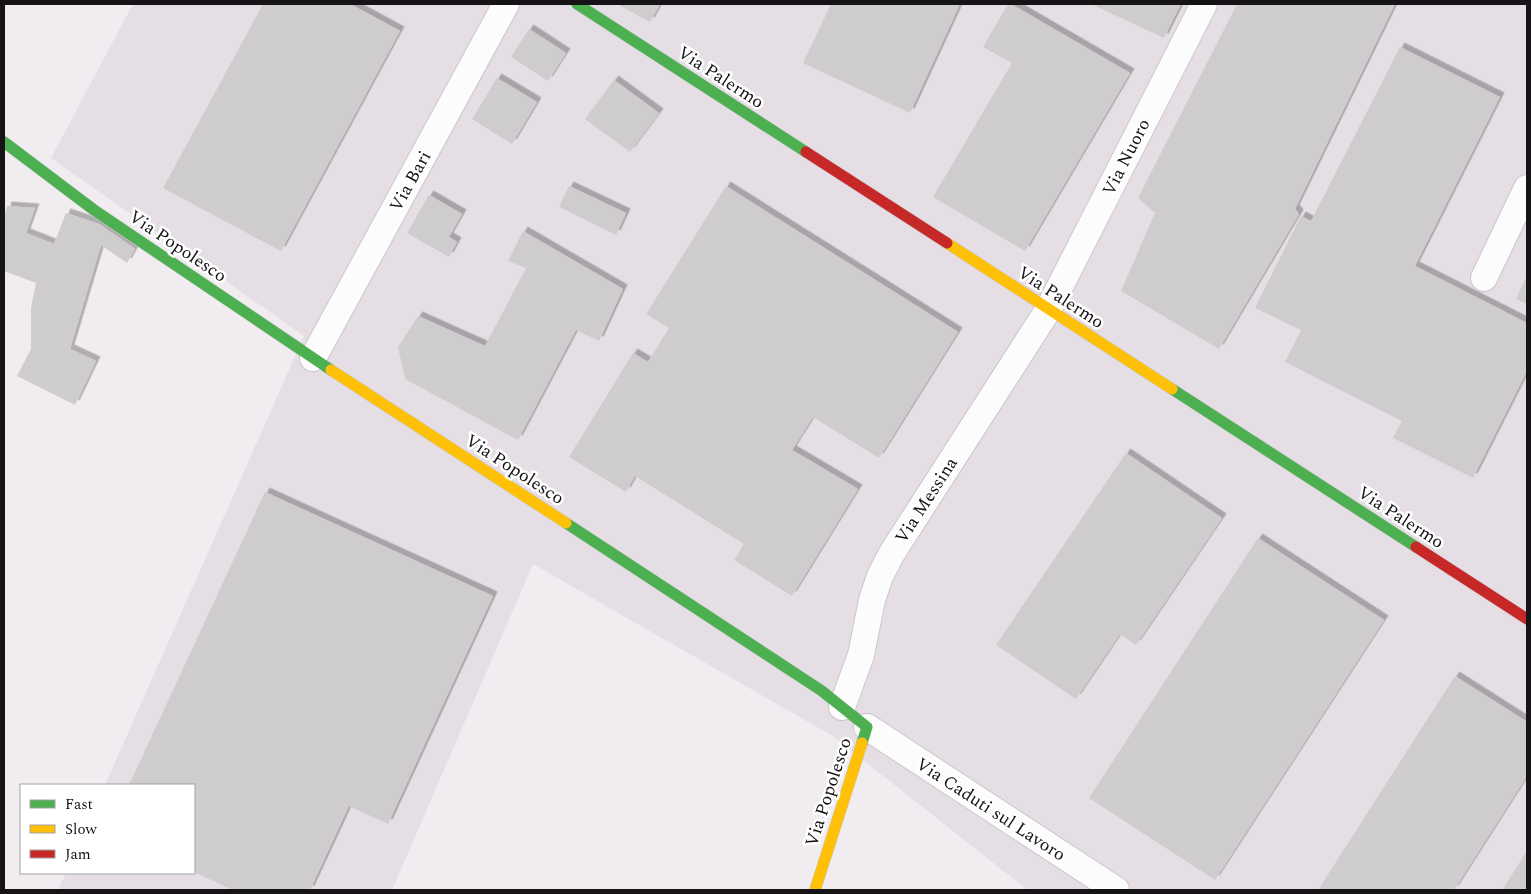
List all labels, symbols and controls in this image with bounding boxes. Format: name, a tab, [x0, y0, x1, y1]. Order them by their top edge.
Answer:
street label: Via Palermo	[672, 39, 769, 116]
street label: Via Nuoro	[1096, 114, 1157, 200]
street label: Via Bari	[383, 146, 438, 217]
street label: Via Popolesco	[123, 204, 232, 289]
street label: Via Palermo	[1012, 259, 1109, 336]
street label: Via Popolesco	[460, 427, 570, 512]
street label: Via Messina	[888, 451, 965, 549]
street label: Via Palermo	[1352, 479, 1449, 556]
street label: Via Popolesco	[798, 734, 859, 850]
street label: Via Caduti sul Lavoro	[910, 751, 1071, 868]
legend	[20, 784, 195, 874]
text: Fast	[65, 793, 93, 816]
text: Slow	[65, 818, 97, 841]
text: Jam	[65, 843, 91, 866]

